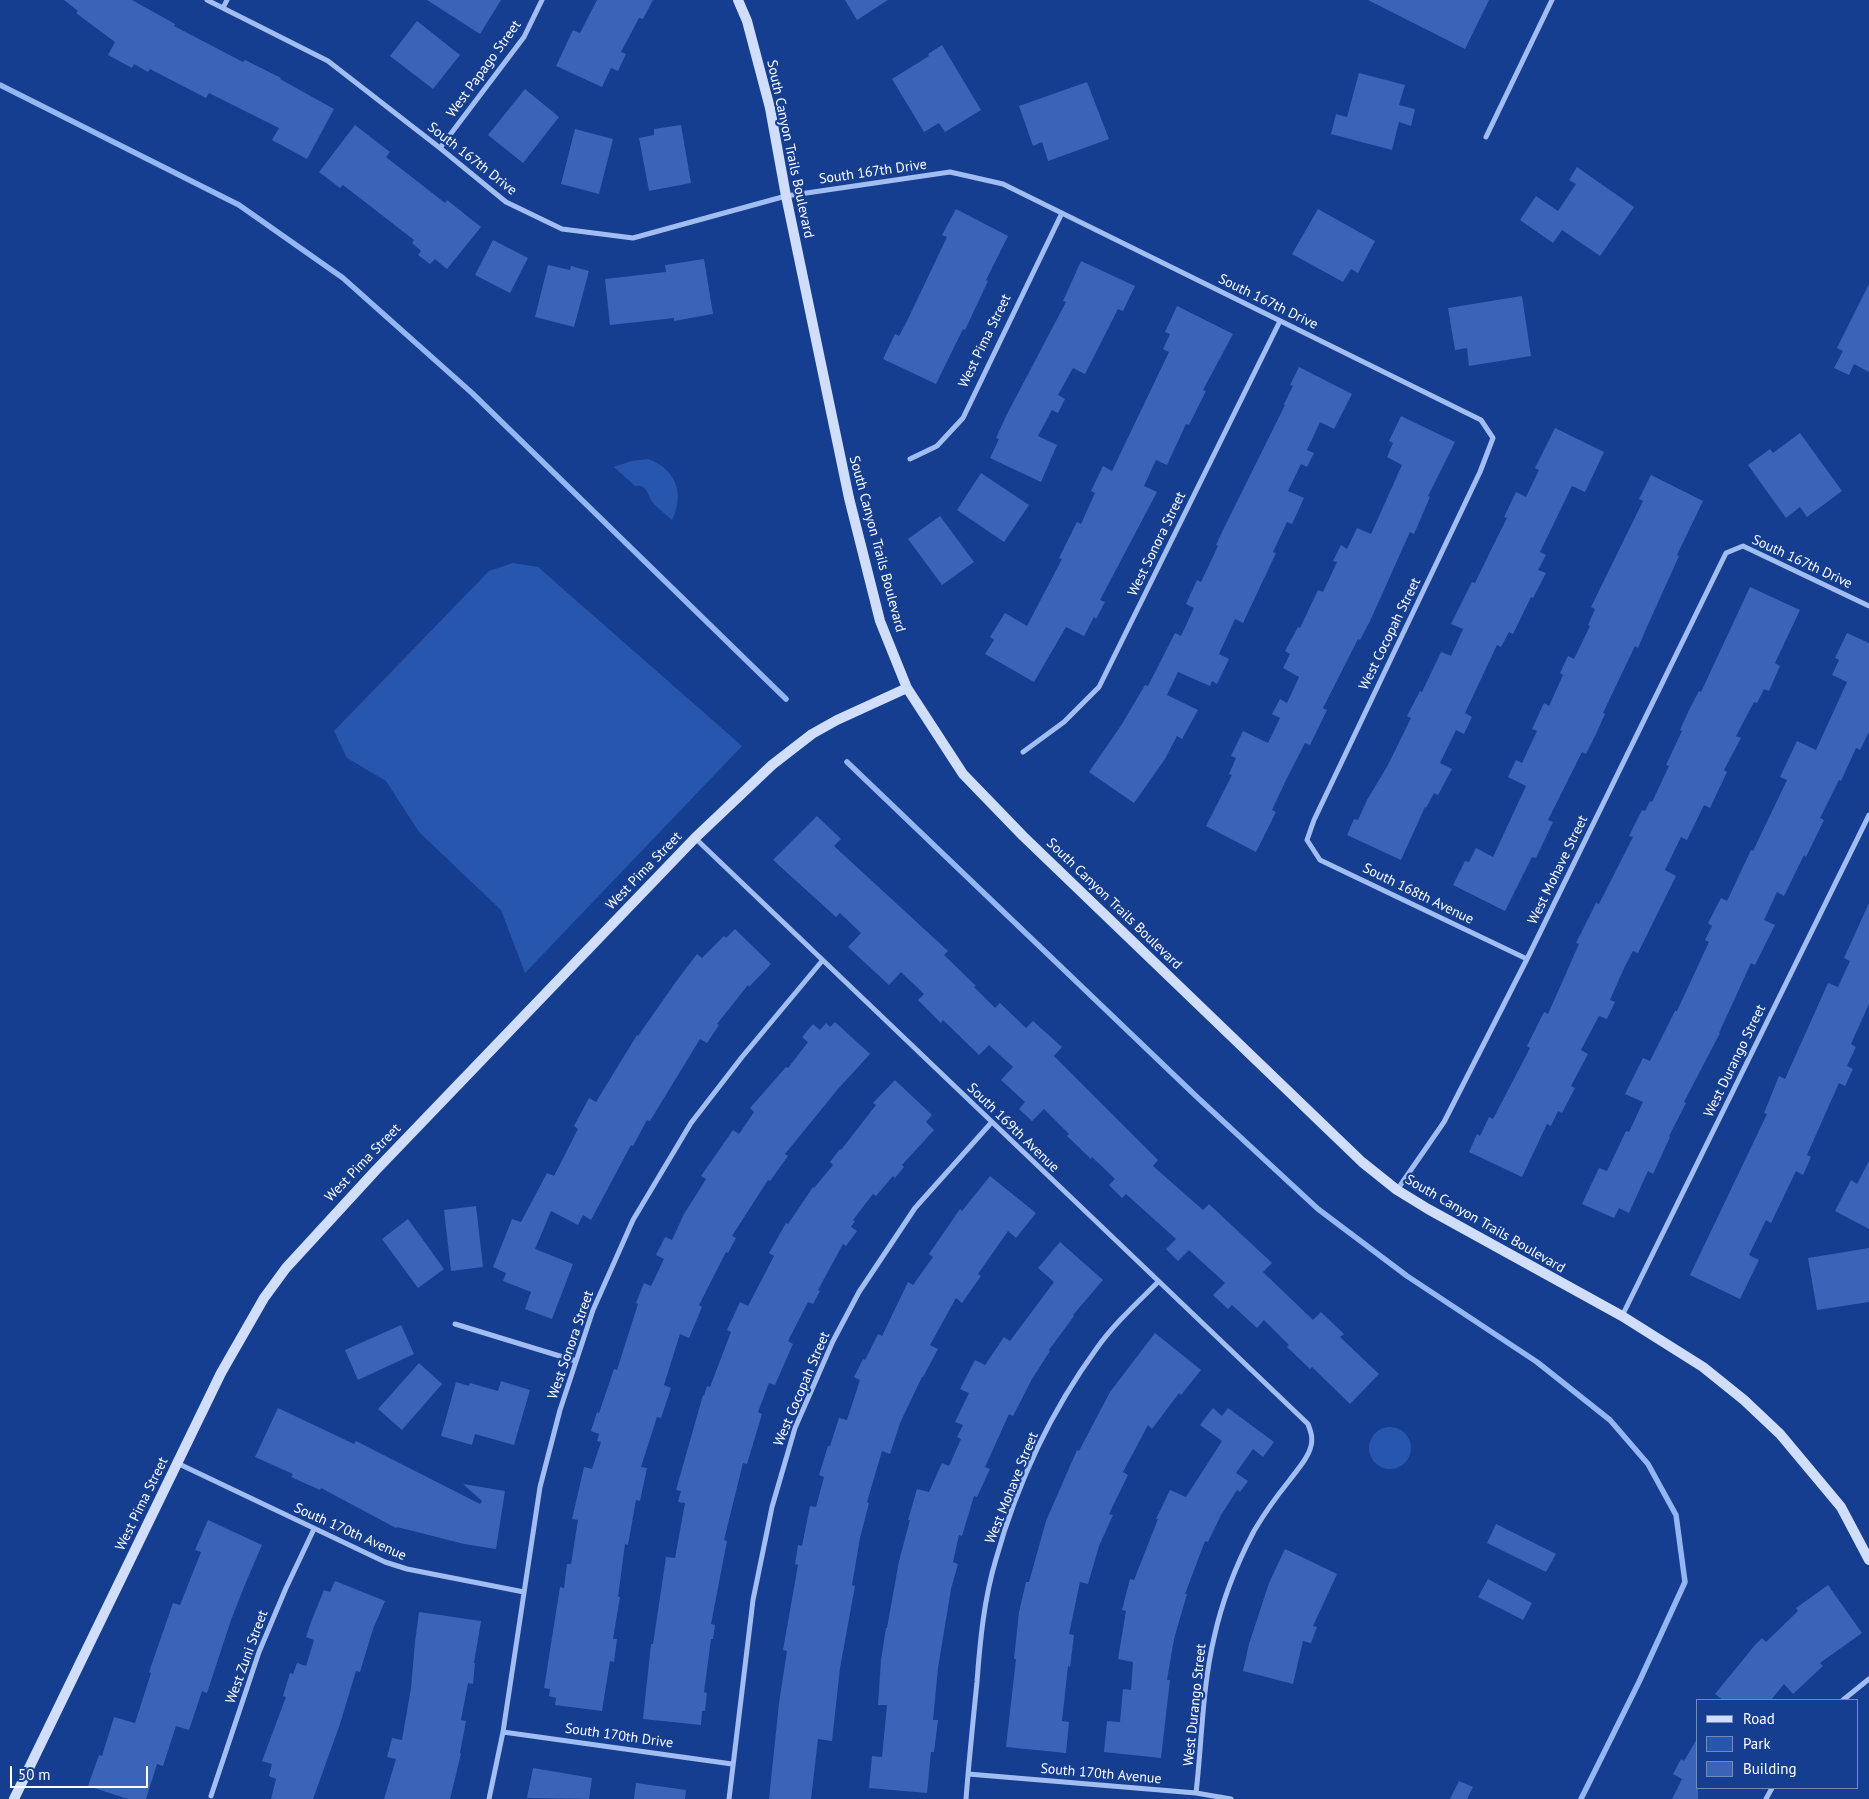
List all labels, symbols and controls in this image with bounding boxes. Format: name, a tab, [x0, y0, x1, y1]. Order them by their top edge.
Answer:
street label: West Papago Street	[443, 17, 525, 121]
street label: South Canyon Trails Boulevard	[763, 58, 817, 240]
street label: South 167th Drive	[424, 119, 520, 199]
street label: South 167th Drive	[818, 156, 928, 188]
street label: South 167th Drive	[1215, 271, 1321, 333]
street label: West Pima Street	[955, 292, 1015, 390]
street label: South Canyon Trails Boulevard	[845, 454, 909, 634]
street label: West Sonora Street	[1125, 489, 1189, 599]
street label: South 167th Drive	[1749, 531, 1855, 593]
street label: West Cocopah Street	[1356, 575, 1424, 693]
street label: West Mohave Street	[1524, 813, 1592, 927]
street label: West Pima Street	[603, 829, 685, 913]
street label: South Canyon Trails Boulevard	[1043, 835, 1185, 973]
street label: South 168th Avenue	[1360, 860, 1476, 928]
street label: West Durango Street	[1700, 1002, 1770, 1120]
street label: South 169th Avenue	[964, 1080, 1062, 1176]
street label: West Pima Street	[322, 1121, 404, 1205]
street label: South Canyon Trails Boulevard	[1402, 1171, 1568, 1277]
street label: West Sonora Street	[545, 1288, 597, 1402]
street label: West Cocopah Street	[770, 1329, 834, 1449]
street label: West Mohave Street	[982, 1430, 1042, 1546]
street label: West Pima Street	[112, 1455, 172, 1553]
street label: South 170th Avenue	[291, 1500, 409, 1564]
street label: West Zuni Street	[222, 1608, 272, 1706]
street label: West Durango Street	[1180, 1643, 1210, 1767]
legend	[1696, 1699, 1859, 1789]
text: Road	[1743, 1709, 1775, 1728]
street label: South 170th Drive	[564, 1720, 674, 1752]
text: Park	[1743, 1734, 1771, 1753]
scale bar	[12, 1756, 150, 1788]
text: Building	[1743, 1759, 1797, 1778]
street label: South 170th Avenue	[1040, 1760, 1162, 1788]
text: 50 m	[18, 1765, 51, 1784]

